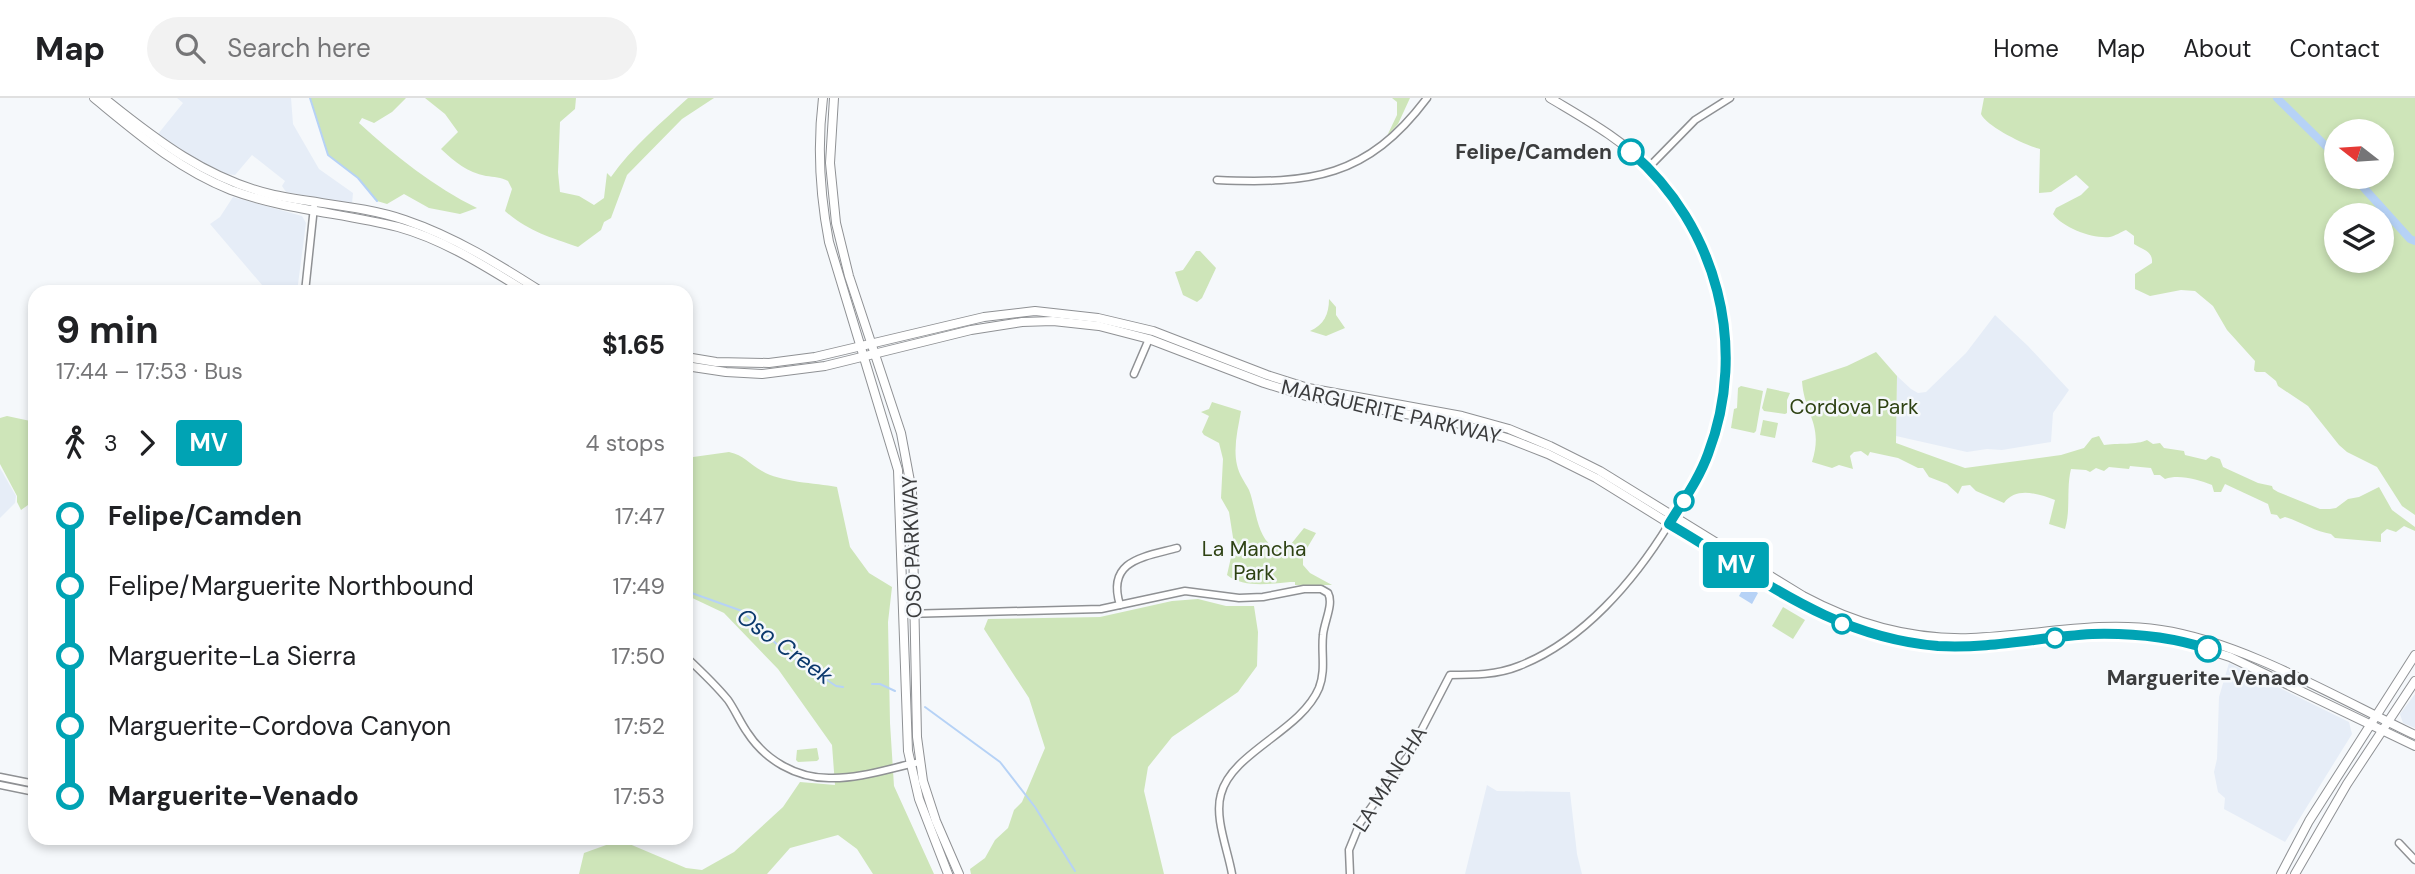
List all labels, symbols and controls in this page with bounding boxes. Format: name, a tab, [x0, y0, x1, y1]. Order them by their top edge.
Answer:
search box	[147, 17, 637, 80]
text: Map	[35, 27, 105, 70]
icon: search	[171, 29, 209, 67]
text: Search here	[227, 31, 371, 65]
text: Home	[1993, 33, 2059, 64]
text: Map	[2097, 33, 2145, 64]
text: About	[2183, 33, 2252, 64]
text: Contact	[2290, 33, 2380, 64]
north arrow	[2324, 119, 2394, 189]
map controls	[2324, 119, 2394, 273]
place label: Felipe/Camden	[1455, 138, 1612, 166]
marker: Felipe/Camden	[1618, 139, 1644, 165]
button: layers	[2324, 203, 2394, 273]
text: 9 min	[56, 305, 159, 355]
text: $1.65	[602, 328, 665, 362]
text: 17:44 – 17:53 · Bus	[56, 356, 243, 386]
street label: MARGUERITE PARKWAY	[1278, 373, 1504, 451]
park label: Cordova Park	[1789, 393, 1919, 421]
icon: walk	[56, 424, 94, 462]
icon: forward	[128, 424, 166, 462]
text: MV	[190, 427, 228, 458]
text: 3	[104, 428, 118, 458]
text: 4 stops	[586, 428, 665, 458]
street label: OSO PARKWAY	[896, 475, 928, 619]
unlabelled marker	[1674, 491, 1694, 511]
text: Felipe/Camden	[108, 499, 302, 533]
text: 17:47	[615, 501, 665, 531]
park label: La Mancha Park	[1202, 535, 1306, 587]
line badge: MV	[1704, 542, 1768, 588]
text: MV	[1717, 549, 1755, 580]
text: Felipe/Marguerite Northbound	[108, 569, 474, 603]
text: 17:49	[612, 571, 665, 601]
water label: Oso Creek	[731, 601, 839, 691]
unlabelled marker	[1832, 614, 1852, 634]
unlabelled marker	[2045, 628, 2065, 648]
marker: Marguerite-Venado	[2195, 636, 2221, 662]
text: Marguerite-La Sierra	[108, 639, 356, 673]
text: 17:50	[611, 641, 665, 671]
place label: Marguerite-Venado	[2107, 664, 2309, 692]
text: Marguerite-Cordova Canyon	[108, 709, 451, 743]
text: 17:52	[614, 711, 665, 741]
street label: LA MANCHA	[1346, 721, 1434, 837]
text: Marguerite-Venado	[108, 779, 359, 813]
text: 17:53	[613, 781, 665, 811]

